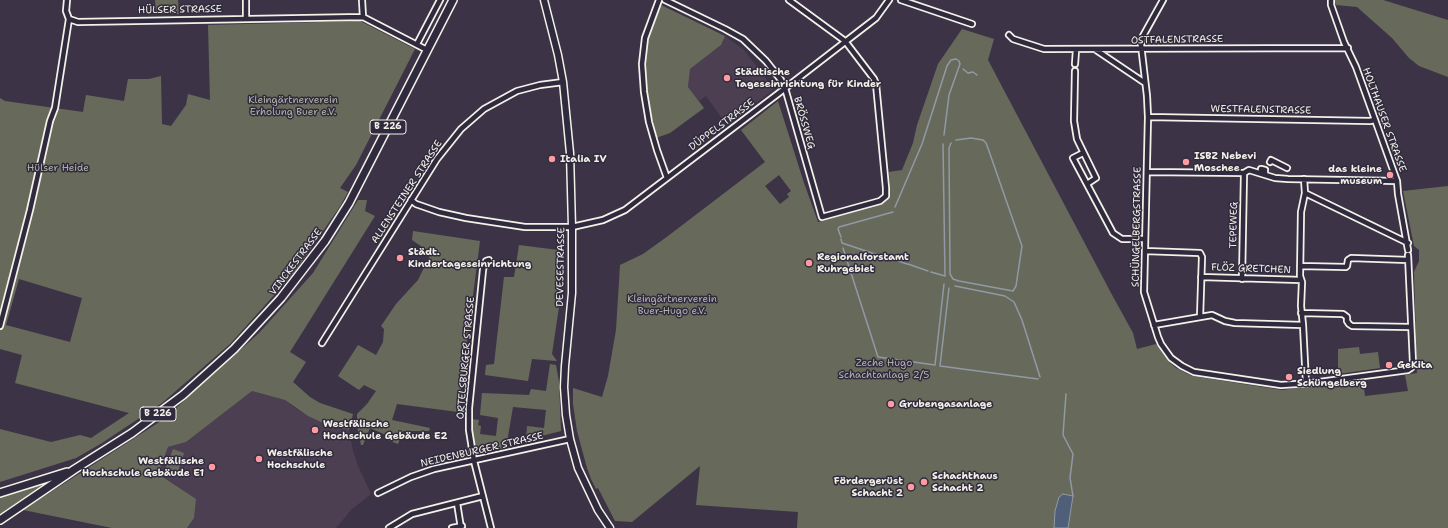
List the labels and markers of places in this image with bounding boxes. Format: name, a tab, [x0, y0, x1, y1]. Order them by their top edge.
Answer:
place label: Städtische Tageseinrichtung für Kinder	[735, 66, 881, 90]
marker: Städtische Tageseinrichtung für Kinder	[722, 73, 732, 83]
place label: ISBZ Nebevi Moschee	[1194, 150, 1256, 174]
place label: Italia IV	[560, 153, 606, 165]
marker: Italia IV	[547, 154, 557, 164]
marker: ISBZ Nebevi Moschee	[1181, 157, 1191, 167]
place label: das kleine museum	[1328, 163, 1382, 186]
marker: das kleine museum	[1385, 170, 1395, 180]
place label: Städt. Kindertageseinrichtung	[408, 246, 531, 270]
place label: Regionalforstamt Ruhrgebiet	[817, 251, 909, 274]
marker: Städt. Kindertageseinrichtung	[395, 253, 405, 263]
marker: Regionalforstamt Ruhrgebiet	[804, 258, 814, 268]
place label: GeKita	[1397, 359, 1432, 371]
marker: GeKita	[1384, 360, 1394, 370]
place label: Siedlung Schüngelberg	[1297, 365, 1367, 388]
marker: Siedlung Schüngelberg	[1284, 372, 1294, 382]
place label: Grubengasanlage	[899, 398, 992, 410]
marker: Grubengasanlage	[886, 399, 896, 409]
place label: Westfälische Hochschule Gebäude E2	[323, 418, 448, 442]
marker: Westfälische Hochschule Gebäude E2	[310, 425, 320, 435]
place label: Westfälische Hochschule	[267, 447, 333, 470]
marker: Westfälische Hochschule	[254, 454, 264, 464]
place label: Westfälische Hochschule Gebäude E1	[82, 455, 204, 478]
marker: Westfälische Hochschule Gebäude E1	[207, 462, 217, 472]
place label: Schachthaus Schacht 2	[932, 470, 998, 494]
place label: Fördergerüst Schacht 2	[834, 475, 903, 498]
marker: Schachthaus Schacht 2	[919, 477, 929, 487]
marker: Fördergerüst Schacht 2	[906, 482, 916, 492]

